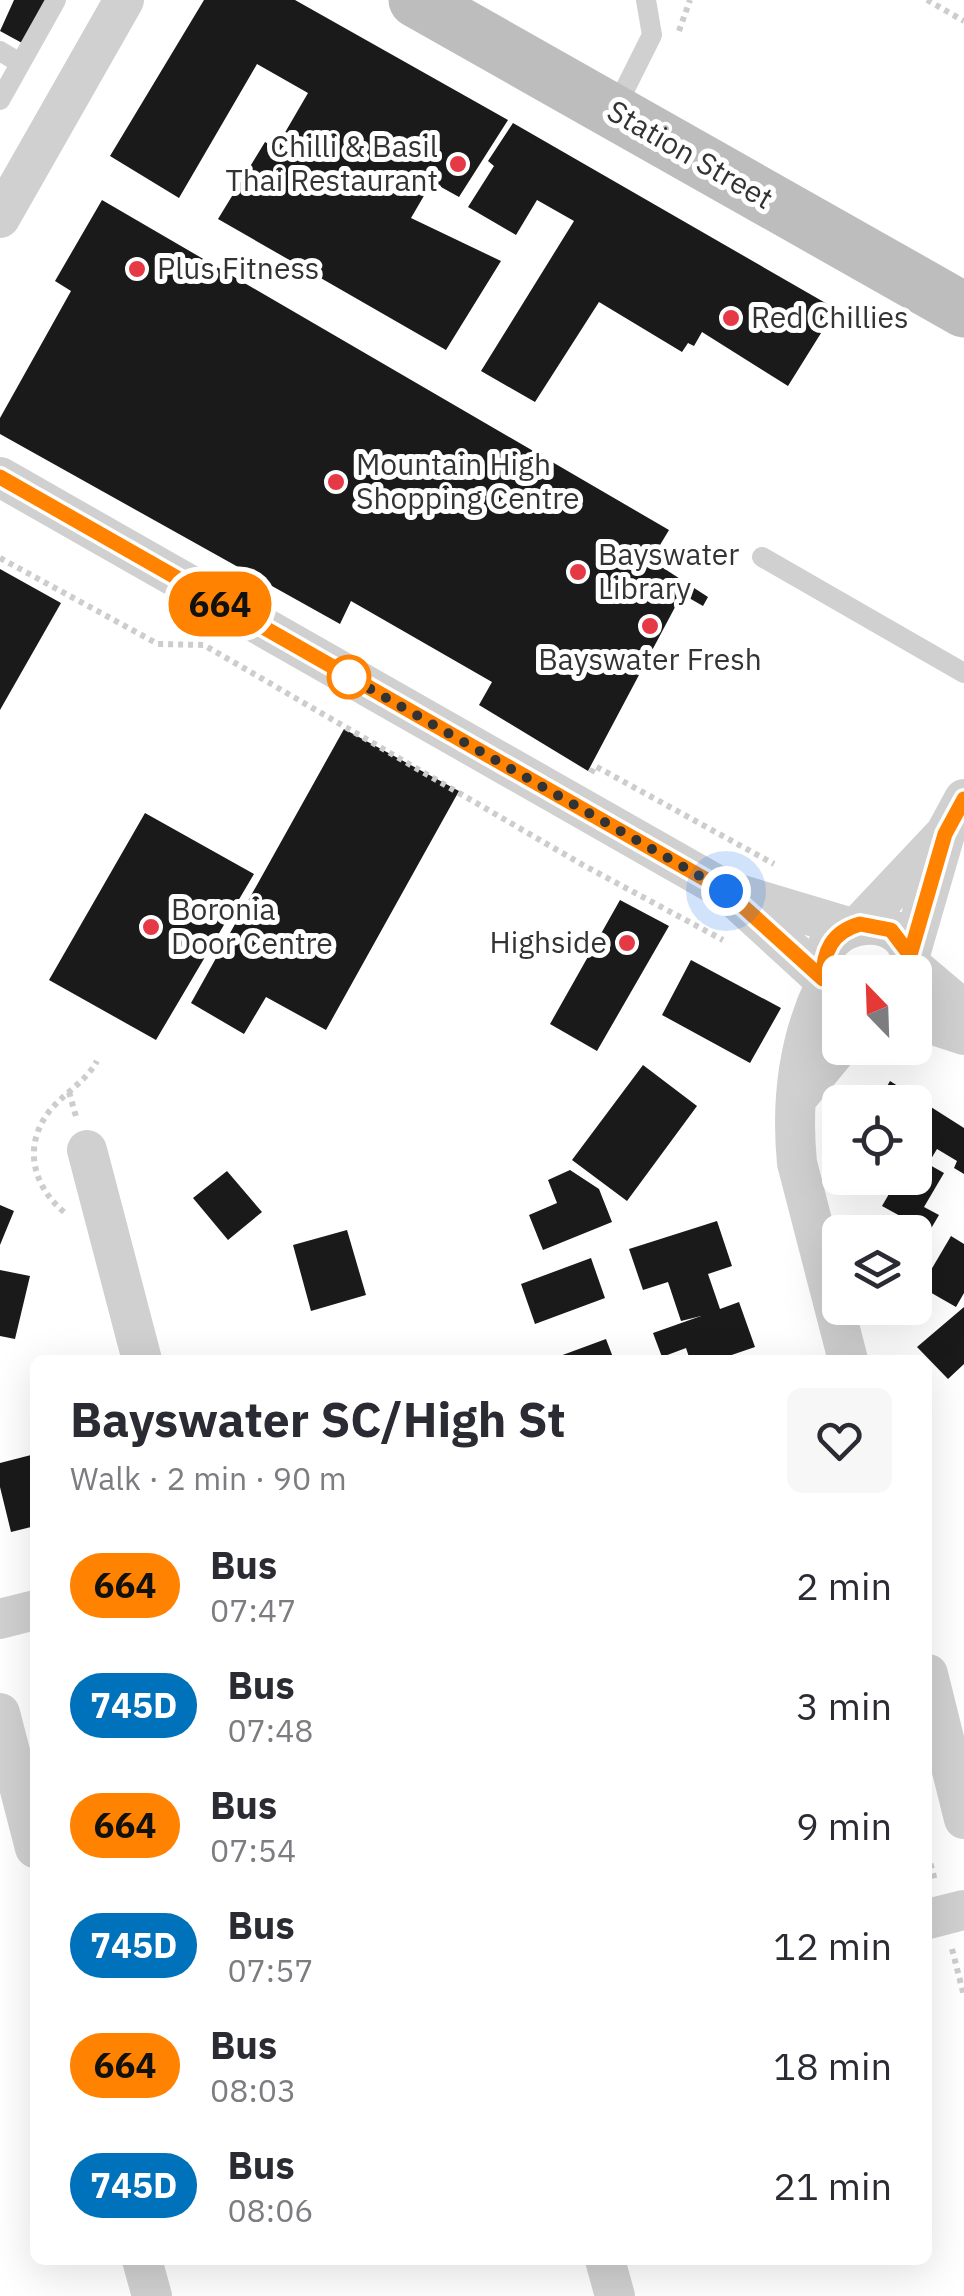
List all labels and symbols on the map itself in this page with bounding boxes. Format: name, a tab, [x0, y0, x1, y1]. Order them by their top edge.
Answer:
street label: Station Street	[601, 91, 781, 217]
place label: Chilli & Basil Thai Restaurant	[226, 126, 438, 199]
marker: Chilli & Basil Thai Restaurant	[447, 153, 469, 175]
place label: Plus Fitness	[157, 248, 319, 287]
marker: Plus Fitness	[126, 258, 148, 280]
place label: Red Chillies	[751, 297, 909, 336]
marker: Red Chillies	[720, 307, 742, 329]
place label: Mountain High Shopping Centre	[356, 444, 580, 517]
marker: Mountain High Shopping Centre	[325, 471, 347, 493]
place label: Bayswater Library	[598, 534, 739, 607]
marker: Bayswater Library	[567, 561, 589, 583]
line badge: 664	[162, 572, 278, 636]
marker: Bayswater Fresh	[639, 615, 661, 637]
place label: Bayswater Fresh	[538, 639, 762, 678]
unlabelled marker	[328, 656, 370, 698]
your location	[701, 866, 751, 916]
place label: Boronia Door Centre	[171, 889, 333, 962]
marker: Boronia Door Centre	[140, 916, 162, 938]
place label: Highside	[489, 922, 607, 961]
marker: Highside	[616, 932, 638, 954]
north arrow	[822, 955, 932, 1065]

